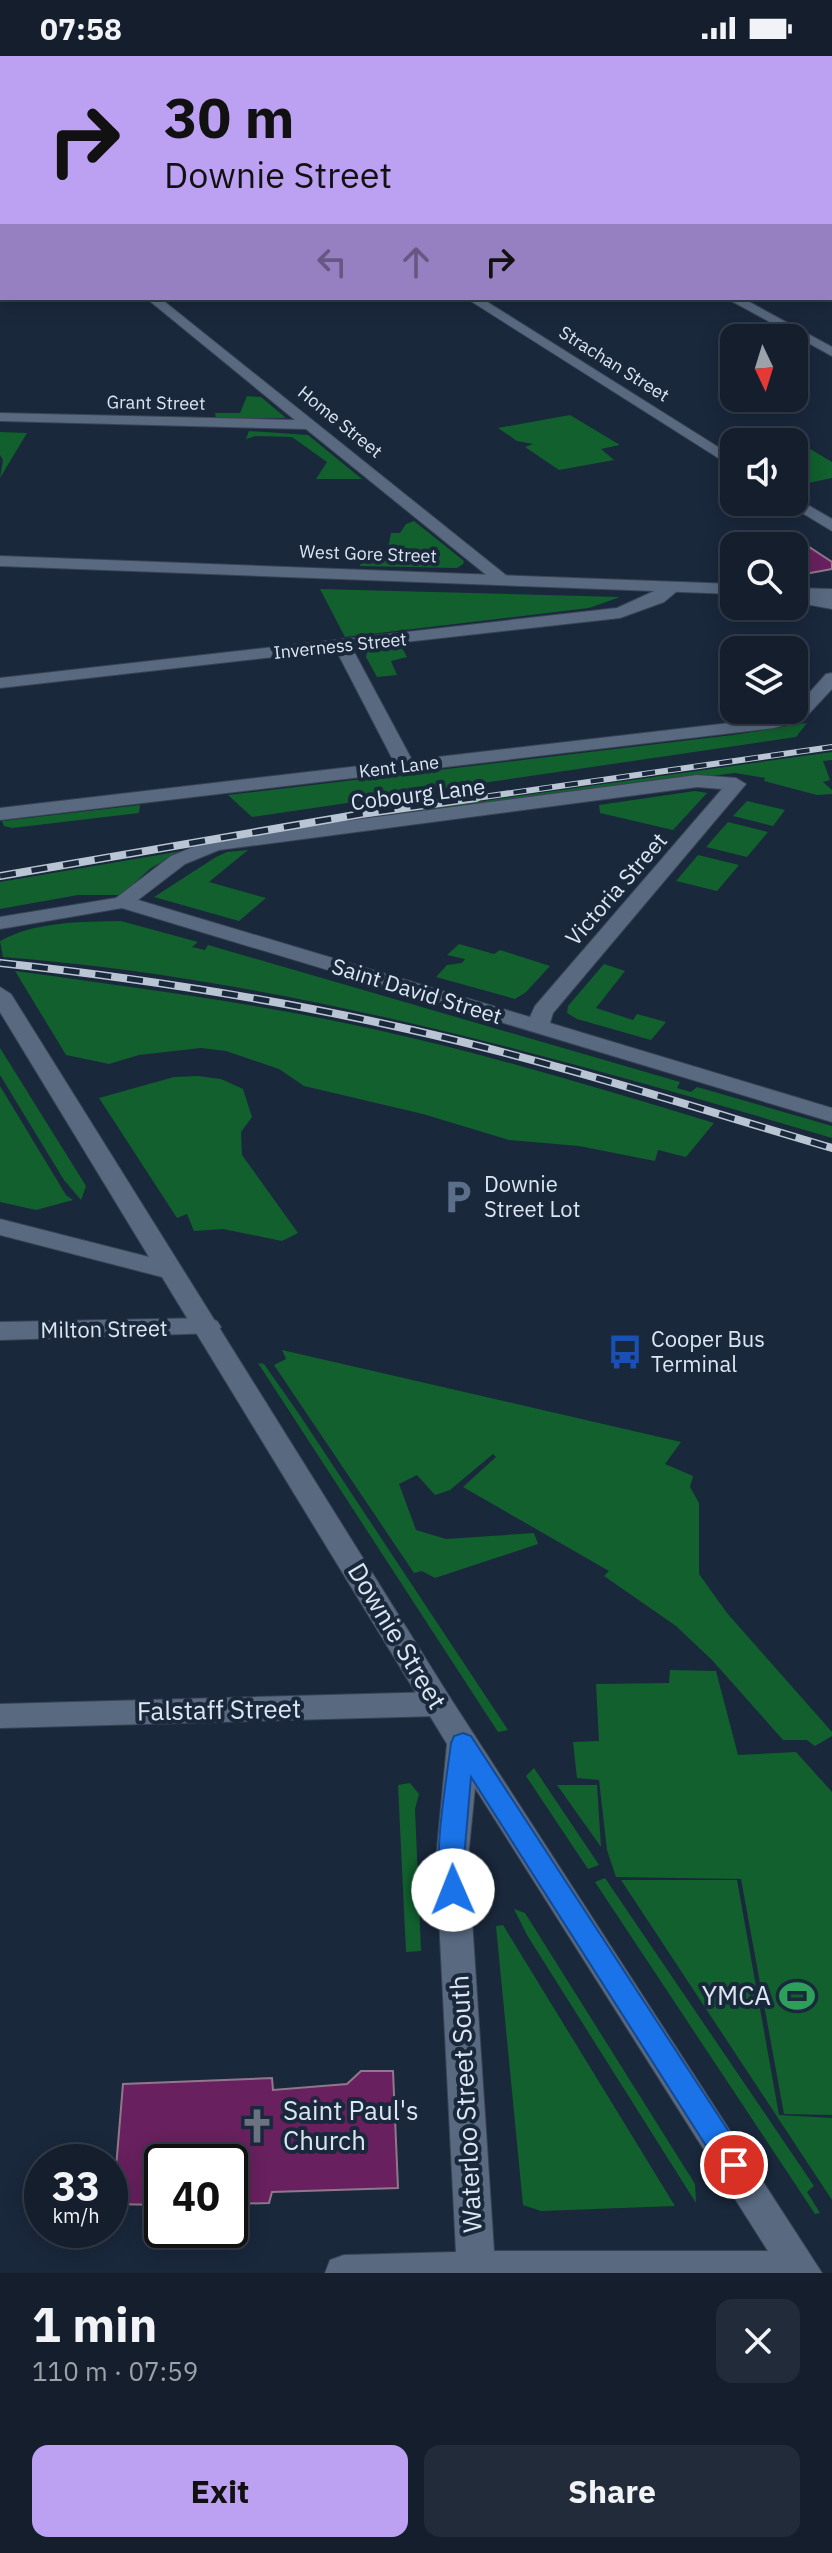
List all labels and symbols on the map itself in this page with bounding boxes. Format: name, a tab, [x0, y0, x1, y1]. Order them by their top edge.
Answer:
street label: Strachan Street	[555, 321, 674, 407]
north arrow	[720, 324, 808, 412]
street label: Home Street	[293, 381, 387, 463]
street label: Grant Street	[106, 390, 206, 415]
street label: West Gore Street	[299, 540, 437, 567]
street label: Inverness Street	[272, 627, 408, 664]
street label: Kent Lane	[358, 750, 440, 783]
street label: Cobourg Lane	[349, 771, 487, 816]
street label: Victoria Street	[558, 826, 673, 951]
street label: Saint David Street	[329, 951, 506, 1030]
place label: Downie Street Lot	[484, 1169, 580, 1223]
parking icon: Downie Street Lot	[439, 1178, 477, 1216]
street label: Milton Street	[40, 1313, 168, 1344]
place label: Cooper Bus Terminal	[651, 1324, 765, 1378]
bus stop icon: Cooper Bus Terminal	[606, 1333, 644, 1371]
street label: Downie Street	[341, 1556, 455, 1715]
street label: Falstaff Street	[137, 1691, 301, 1727]
position arrow	[411, 1848, 495, 1932]
street label: Waterloo Street South	[441, 1974, 489, 2234]
sports icon: YMCA	[778, 1977, 816, 2015]
place label: YMCA	[702, 1978, 771, 2012]
place label: Saint Paul's Church	[283, 2093, 419, 2157]
church icon: Saint Paul's Church	[238, 2107, 276, 2145]
pin	[700, 2131, 768, 2199]
speed limit sign: 40	[144, 2144, 248, 2248]

